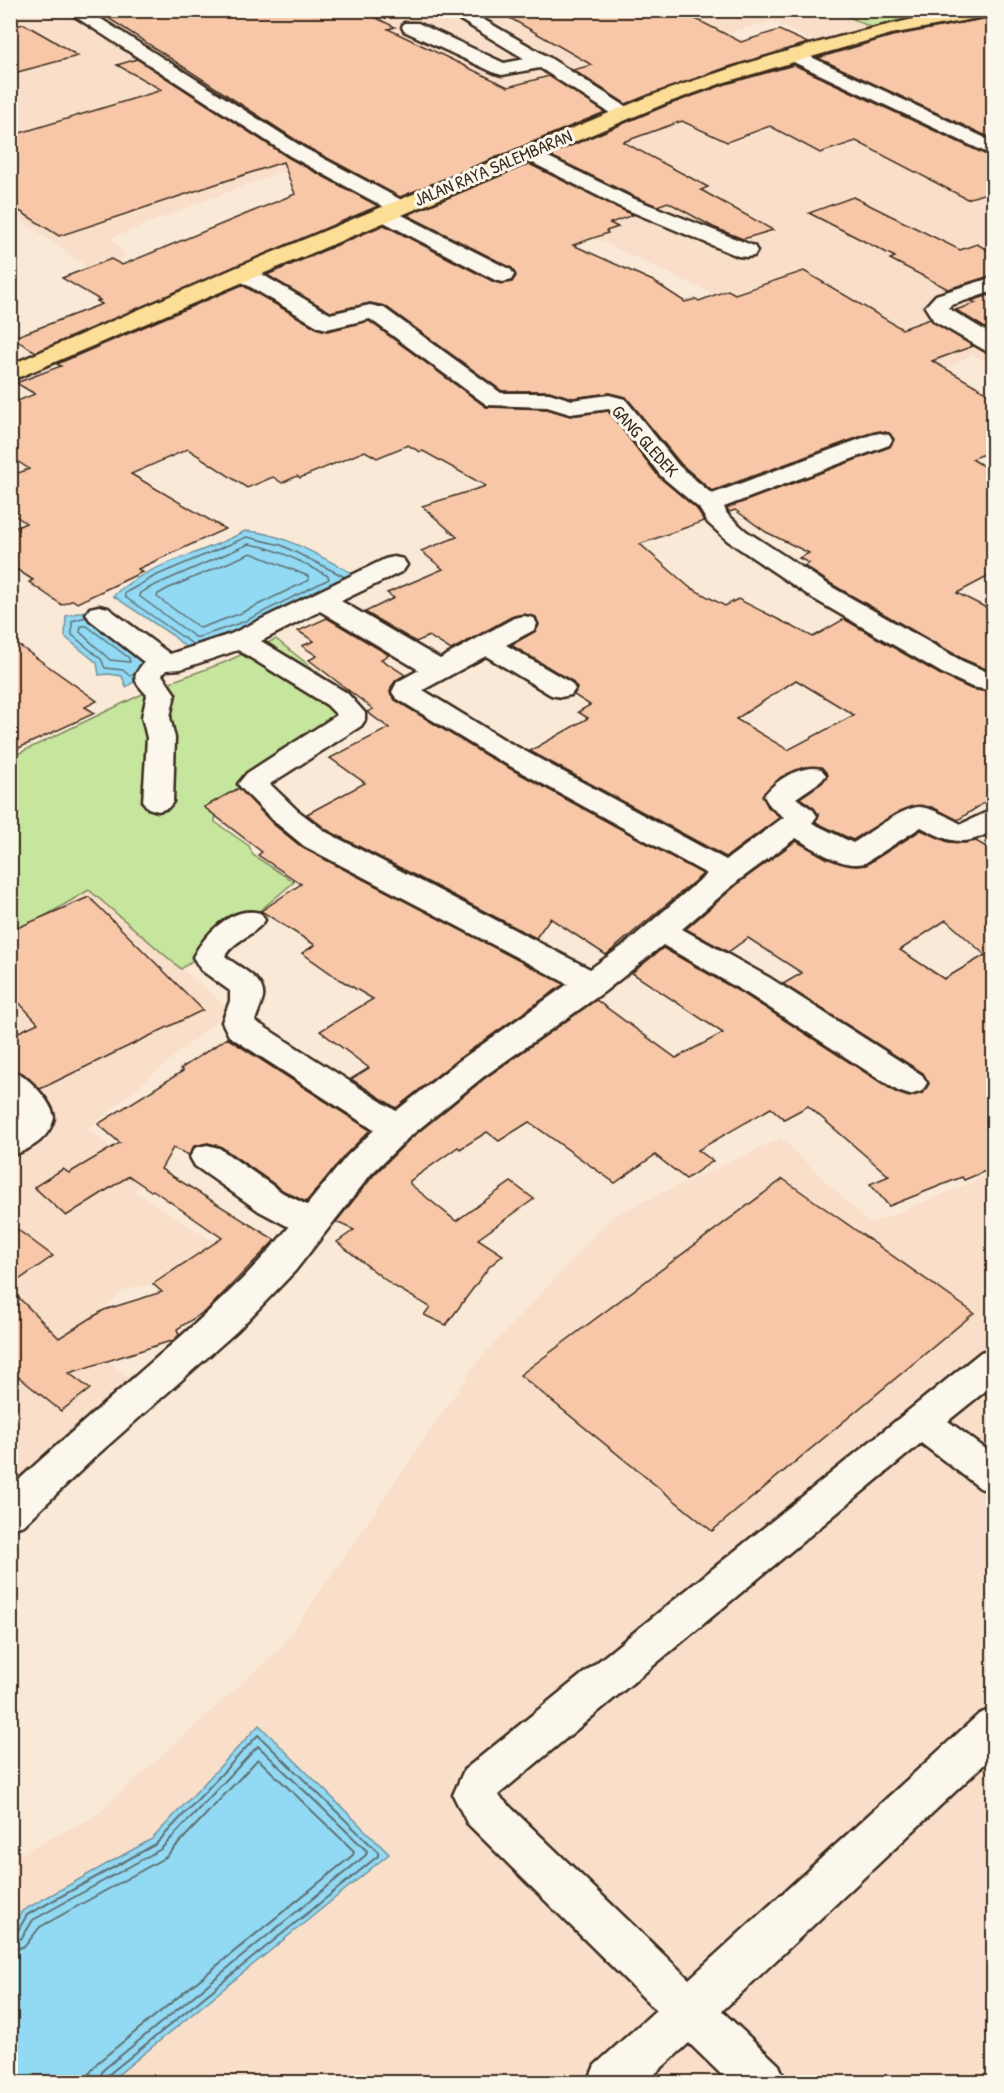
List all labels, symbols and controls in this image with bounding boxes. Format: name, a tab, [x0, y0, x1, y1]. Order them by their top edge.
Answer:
street label: JALAN RAYA SALEMBARAN	[410, 123, 576, 212]
street label: GANG GLEDEK	[606, 399, 685, 483]

